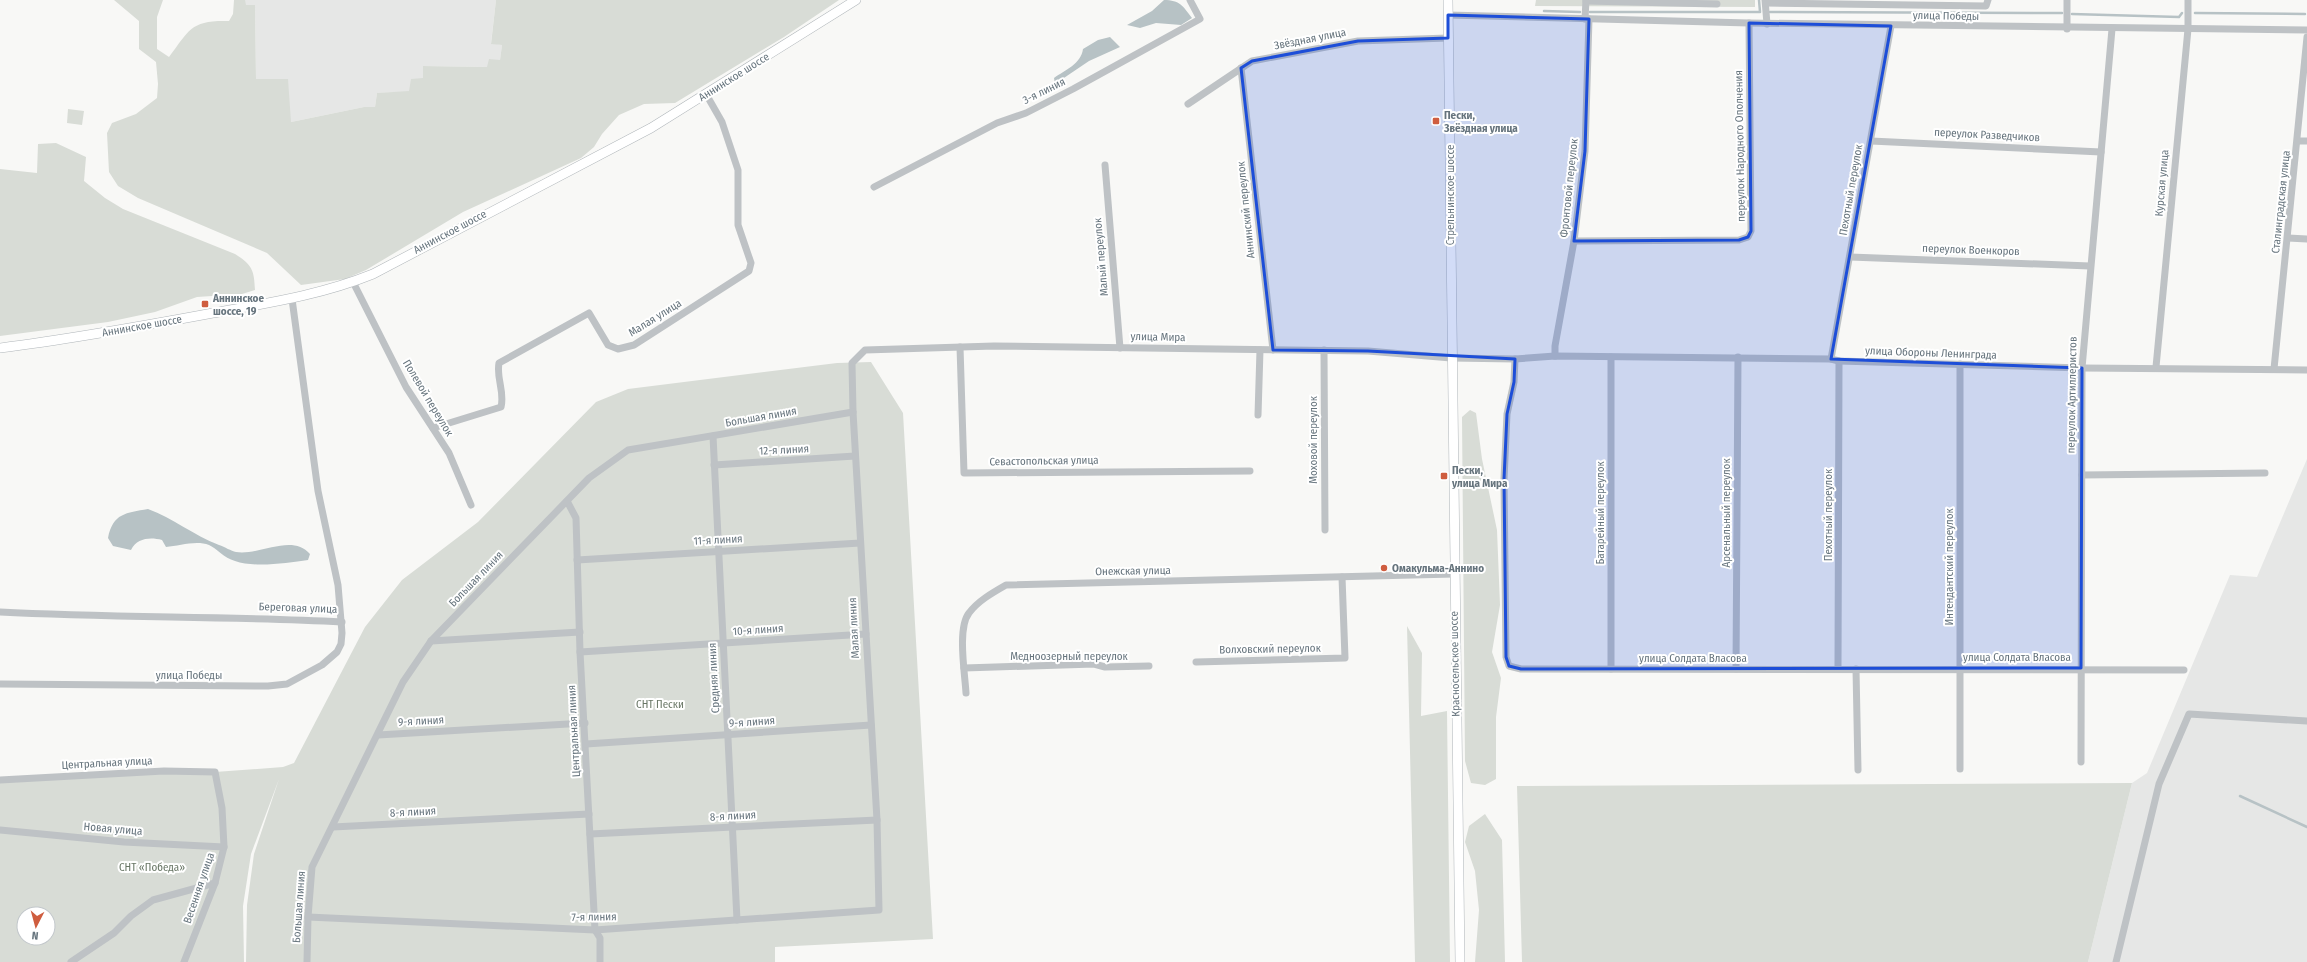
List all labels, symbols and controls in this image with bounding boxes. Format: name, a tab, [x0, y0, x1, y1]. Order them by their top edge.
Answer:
street label: улица Победы	[1913, 9, 1979, 23]
street label: Звёздная улица	[1273, 26, 1347, 52]
street label: Аннинское шоссе	[696, 50, 772, 104]
street label: переулок Народного Ополчения	[1732, 70, 1748, 222]
street label: 3-я линия	[1021, 75, 1067, 107]
place label: Пески, Звёздная улица	[1443, 109, 1518, 135]
marker: Пески, Звёздная улица	[1431, 116, 1441, 126]
street label: переулок Разведчиков	[1934, 126, 2040, 144]
street label: Фронтовой переулок	[1557, 137, 1581, 238]
street label: Пехотный переулок	[1837, 143, 1866, 237]
street label: Стрельнинское шоссе	[1444, 145, 1457, 245]
street label: Курская улица	[2153, 149, 2171, 217]
street label: Сталинградская улица	[2269, 150, 2293, 254]
street label: Аннинский переулок	[1234, 160, 1258, 259]
street label: Аннинское шоссе	[411, 207, 489, 257]
street label: Малый переулок	[1091, 216, 1111, 297]
street label: переулок Военкоров	[1922, 242, 2020, 258]
place label: Аннинское шоссе, 19	[212, 292, 264, 318]
street label: Малая улица	[626, 297, 684, 339]
marker: Аннинское шоссе, 19	[200, 299, 210, 309]
street label: Аннинское шоссе	[101, 313, 183, 339]
street label: улица Мира	[1130, 330, 1186, 344]
street label: переулок Артиллеристов	[2064, 336, 2080, 454]
street label: улица Обороны Ленинграда	[1865, 344, 1997, 362]
street label: Полевой переулок	[400, 357, 456, 439]
street label: Моховой переулок	[1307, 395, 1320, 484]
street label: Большая линия	[724, 404, 798, 430]
street label: 12-я линия	[759, 442, 809, 458]
street label: Севастопольская улица	[989, 454, 1099, 468]
street label: Арсенальный переулок	[1720, 458, 1733, 568]
street label: Батарейный переулок	[1594, 461, 1607, 565]
place label: Пески, улица Мира	[1451, 464, 1508, 490]
street label: Пехотный переулок	[1822, 468, 1835, 561]
marker: Пески, улица Мира	[1439, 471, 1449, 481]
street label: Интендантский переулок	[1943, 508, 1956, 626]
street label: 11-я линия	[693, 532, 743, 548]
street label: Большая линия	[446, 548, 506, 610]
place label: Омакульма-Аннино	[1392, 562, 1484, 575]
marker: Омакульма-Аннино	[1379, 563, 1389, 573]
street label: Онежская улица	[1095, 564, 1171, 578]
street label: Малая линия	[846, 597, 862, 659]
street label: Береговая улица	[258, 600, 338, 616]
street label: Красносельское шоссе	[1448, 611, 1462, 717]
street label: 10-я линия	[732, 622, 784, 638]
street label: Средняя линия	[706, 642, 722, 714]
street label: Волховский переулок	[1219, 642, 1322, 656]
street label: Медноозерный переулок	[1010, 650, 1129, 663]
street label: улица Солдата Власова	[1963, 651, 2071, 664]
street label: улица Солдата Власова	[1639, 652, 1747, 665]
street label: улица Победы	[156, 669, 222, 682]
street label: Центральная линия	[565, 685, 583, 777]
park label: СНТ Пески	[636, 698, 684, 711]
street label: 9-я линия	[398, 713, 444, 729]
street label: 9-я линия	[729, 714, 775, 730]
street label: Центральная улица	[61, 754, 153, 772]
street label: 8-я линия	[390, 804, 436, 820]
street label: 8-я линия	[710, 808, 756, 824]
street label: Новая улица	[83, 820, 143, 838]
street label: Весенняя улица	[181, 851, 217, 925]
park label: СНТ «Победа»	[119, 861, 185, 874]
street label: Большая линия	[290, 870, 308, 944]
north arrow	[16, 906, 56, 946]
street label: 7-я линия	[571, 910, 617, 924]
text: N	[31, 929, 39, 942]

